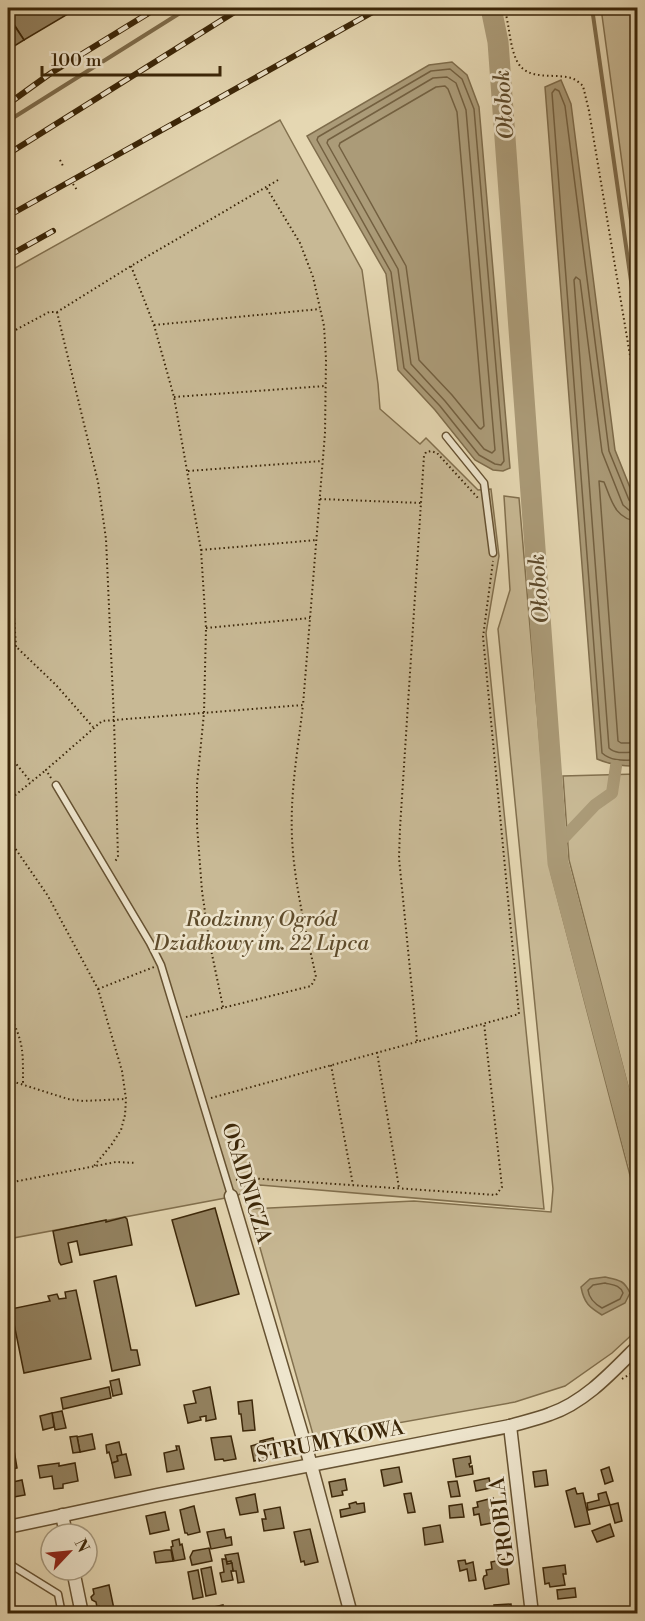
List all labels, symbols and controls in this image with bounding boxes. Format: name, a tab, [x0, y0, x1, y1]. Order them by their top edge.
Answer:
scale bar	[42, 39, 220, 77]
text: 100 m	[51, 49, 102, 72]
water label: Ołobok	[489, 69, 520, 141]
water label: Ołobok	[524, 553, 555, 625]
park label: Rodzinny Ogród Działkowy im. 22 Lipca	[152, 907, 369, 957]
street label: OSADNICZA	[215, 1120, 277, 1247]
street label: STRUMYKOWA	[254, 1415, 407, 1469]
street label: GROBLA	[485, 1475, 521, 1568]
north arrow	[39, 1522, 99, 1582]
text: N	[70, 1536, 93, 1556]

